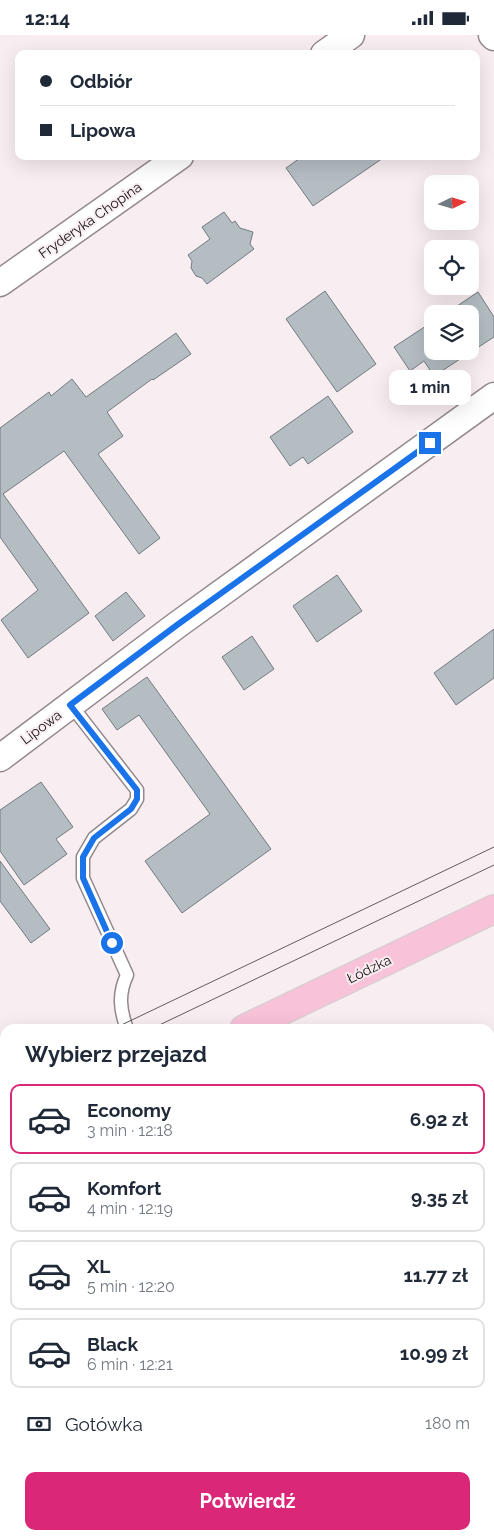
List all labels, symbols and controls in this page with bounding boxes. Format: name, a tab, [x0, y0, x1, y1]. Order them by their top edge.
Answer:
text: 12:14	[25, 7, 70, 29]
text: Odbiór	[70, 70, 132, 92]
text: Lipowa	[70, 119, 136, 141]
north arrow	[424, 175, 479, 230]
map controls	[424, 175, 479, 360]
street label: Fryderyka Chopina	[36, 179, 144, 261]
button: locate	[424, 240, 479, 295]
button: layers	[424, 305, 479, 360]
callout: 1 min	[389, 371, 471, 405]
text: 1 min	[410, 378, 450, 397]
route end	[419, 432, 441, 454]
street label: Lipowa	[18, 707, 64, 747]
route start	[101, 932, 123, 954]
street label: Łódzka	[344, 951, 394, 987]
text: Wybierz przejazd	[25, 1041, 207, 1067]
icon: car	[27, 1097, 72, 1142]
text: Economy	[87, 1099, 171, 1121]
text: 6.92 zł	[410, 1108, 468, 1130]
text: 3 min · 12:18	[87, 1121, 173, 1140]
icon: car	[27, 1175, 72, 1220]
text: Komfort	[87, 1177, 161, 1199]
text: 9.35 zł	[411, 1186, 468, 1208]
text: 4 min · 12:19	[87, 1199, 173, 1218]
icon: car	[27, 1253, 72, 1298]
text: XL	[87, 1255, 110, 1277]
text: 11.77 zł	[403, 1264, 468, 1286]
text: 5 min · 12:20	[87, 1277, 175, 1296]
icon: car	[27, 1331, 72, 1376]
text: Black	[87, 1333, 138, 1355]
text: 10.99 zł	[400, 1342, 468, 1364]
text: 6 min · 12:21	[87, 1355, 173, 1374]
icon: cash	[25, 1410, 53, 1438]
text: Gotówka	[65, 1413, 143, 1435]
text: 180 m	[425, 1414, 470, 1433]
button: Potwierdź	[25, 1472, 470, 1530]

